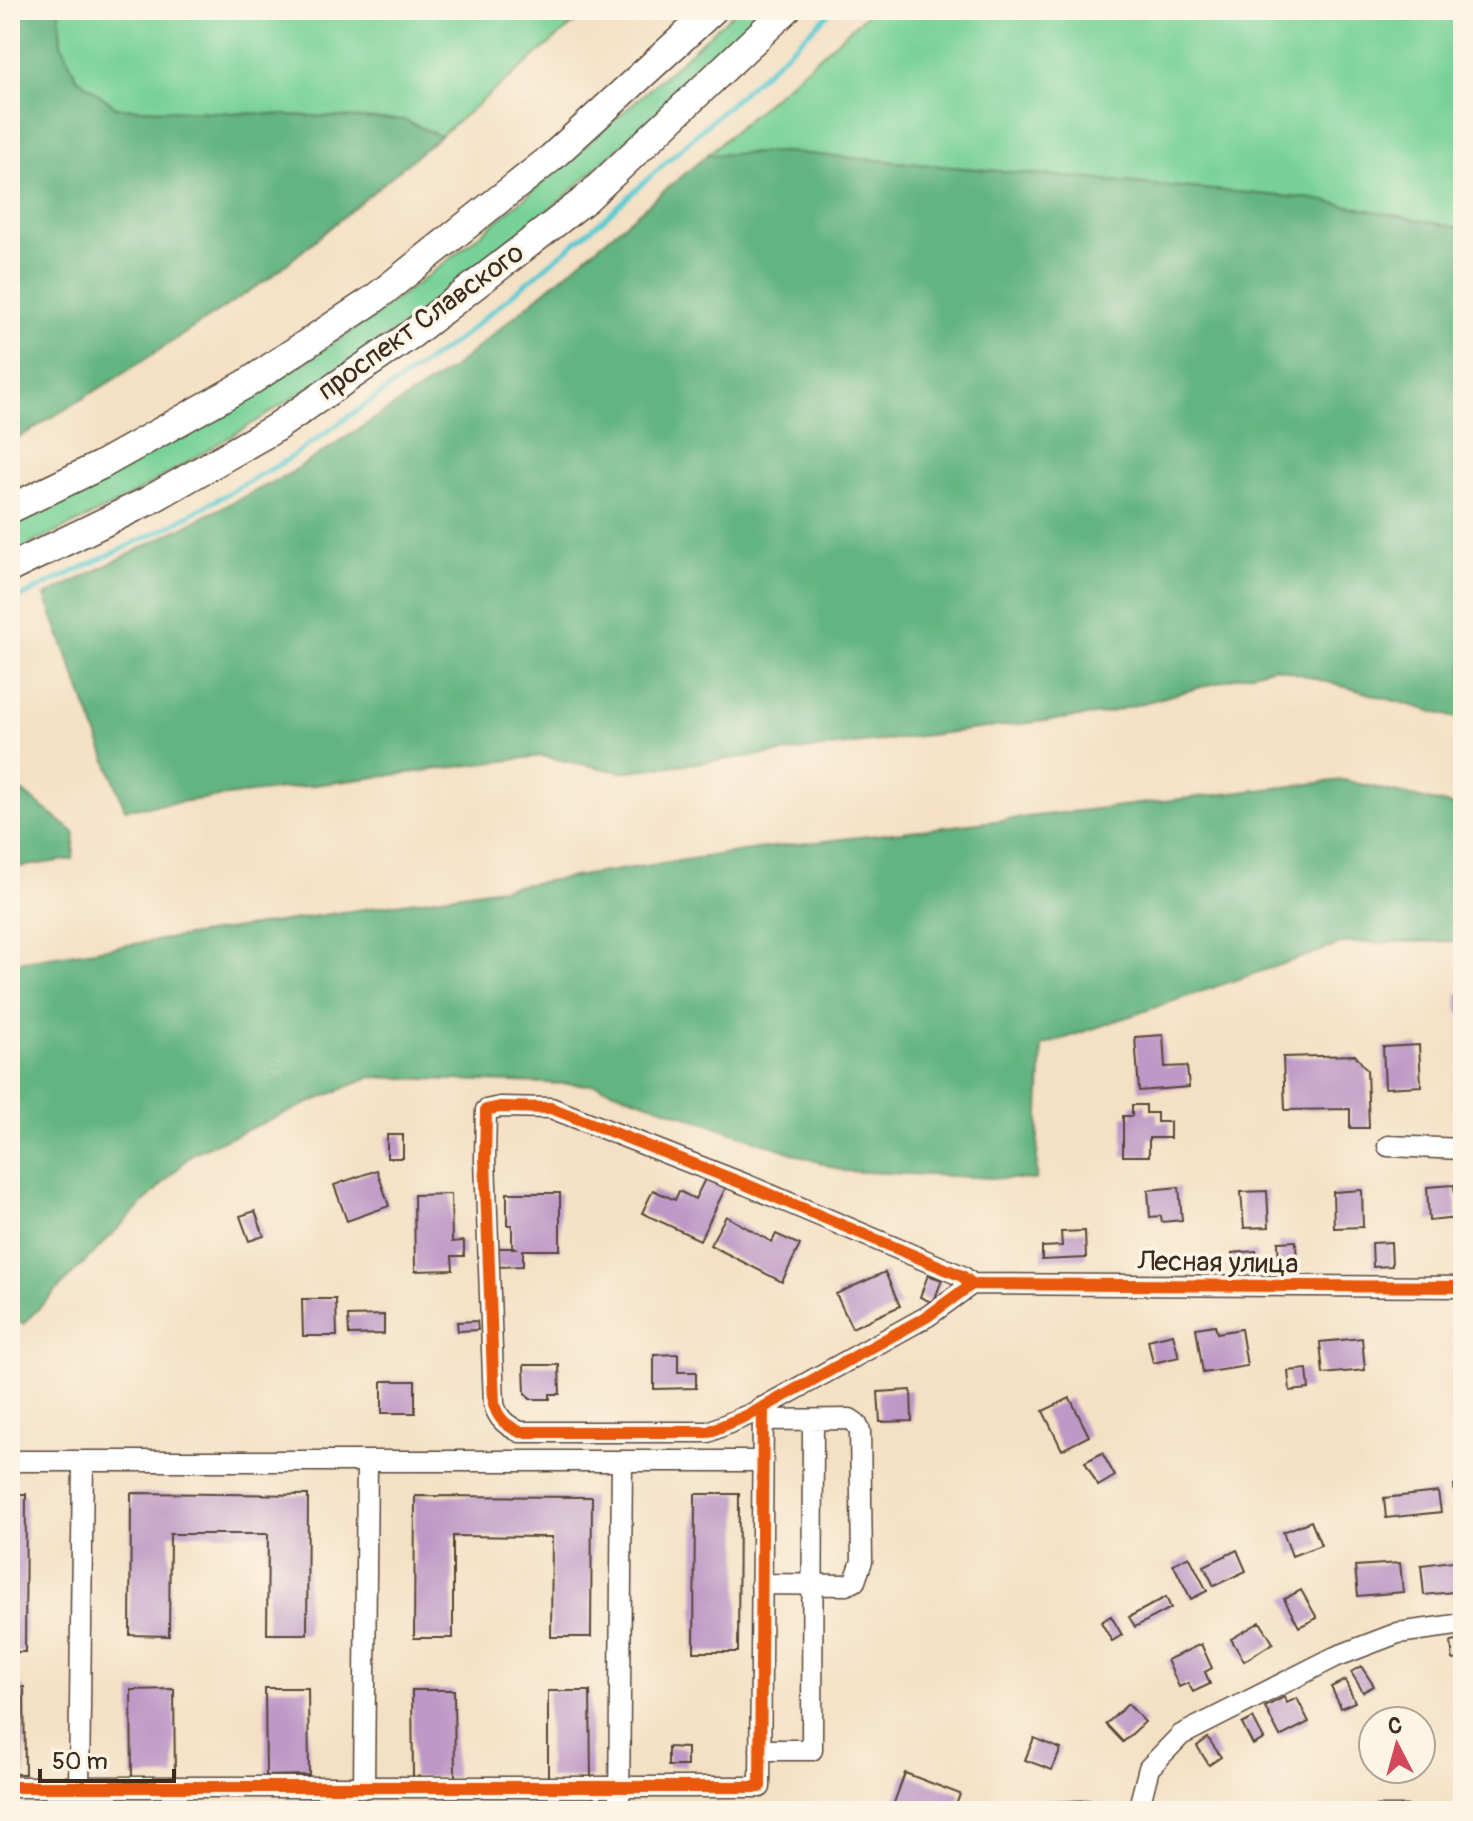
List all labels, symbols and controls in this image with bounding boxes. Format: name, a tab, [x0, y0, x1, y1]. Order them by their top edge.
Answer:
street label: проспект Славского	[311, 235, 531, 409]
street label: Лесная улица	[1136, 1244, 1299, 1282]
north arrow	[1357, 1705, 1437, 1785]
text: С	[1387, 1711, 1404, 1741]
scale bar	[40, 1733, 174, 1783]
text: 50 m	[52, 1747, 108, 1776]

